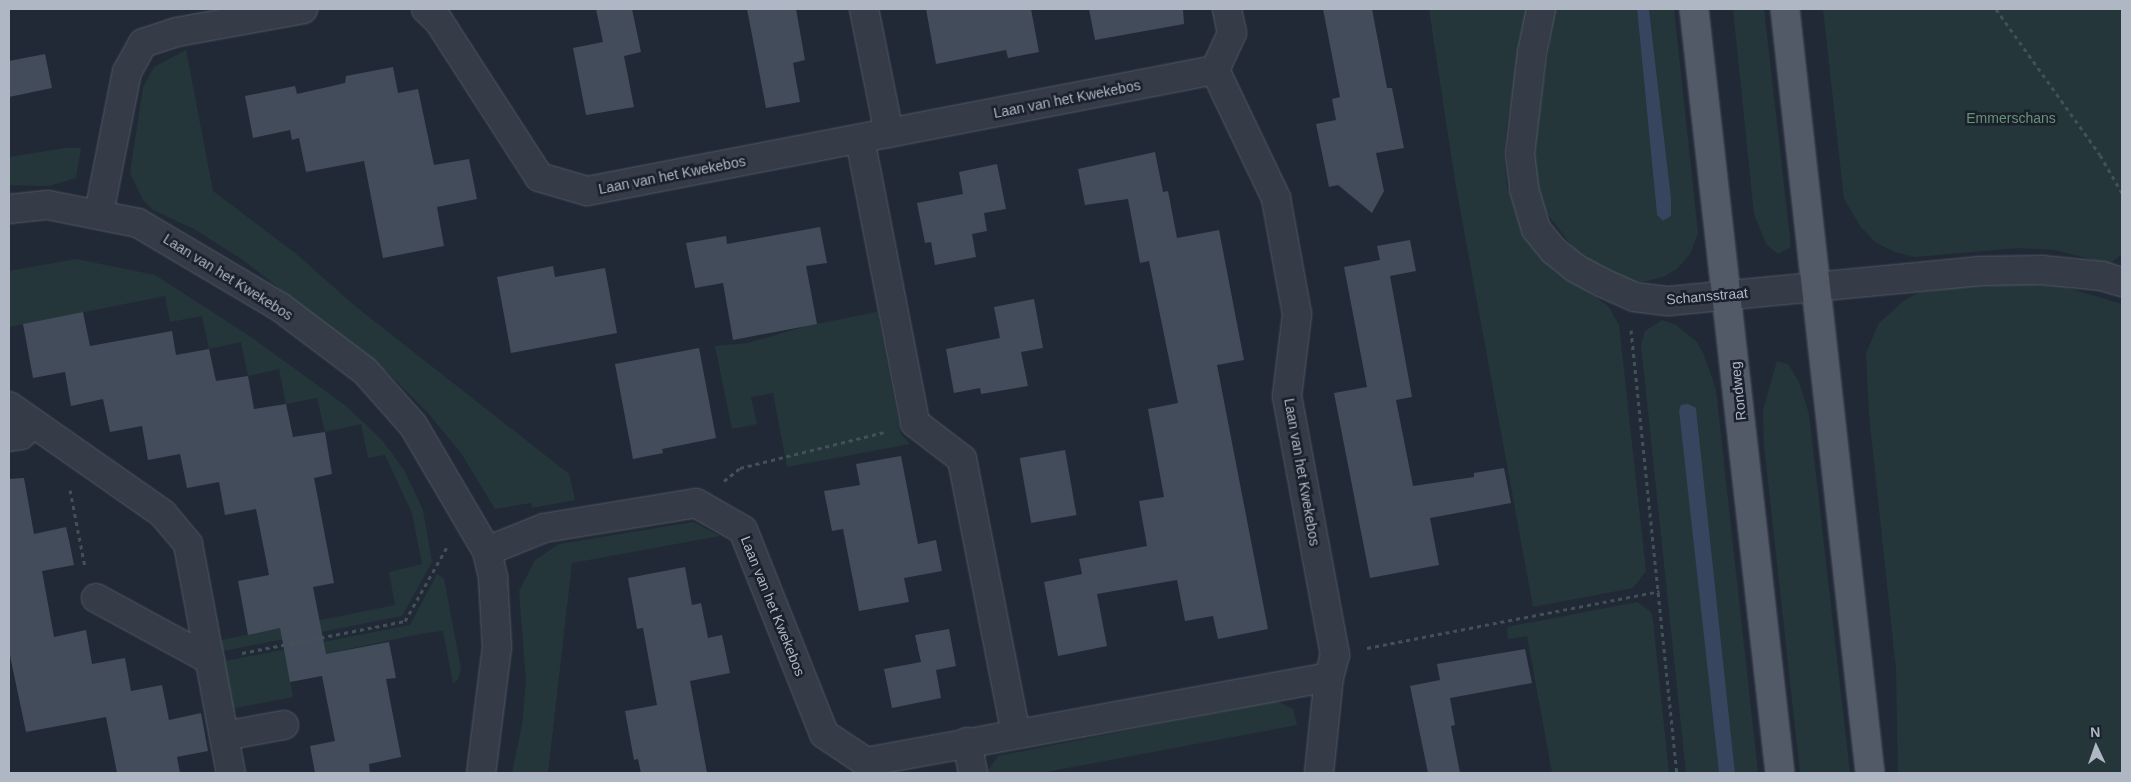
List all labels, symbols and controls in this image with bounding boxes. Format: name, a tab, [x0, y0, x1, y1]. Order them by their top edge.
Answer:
street label: Laan van het Kwekebos	[992, 76, 1142, 122]
park label: Emmerschans	[1966, 110, 2056, 126]
street label: Laan van het Kwekebos	[597, 152, 747, 198]
street label: Laan van het Kwekebos	[160, 230, 296, 324]
street label: Schansstraat	[1666, 284, 1748, 308]
street label: Rondweg	[1727, 361, 1749, 421]
street label: Laan van het Kwekebos	[1281, 397, 1323, 547]
street label: Laan van het Kwekebos	[737, 534, 809, 678]
north arrow	[2071, 722, 2121, 772]
text: N	[2090, 724, 2101, 740]

